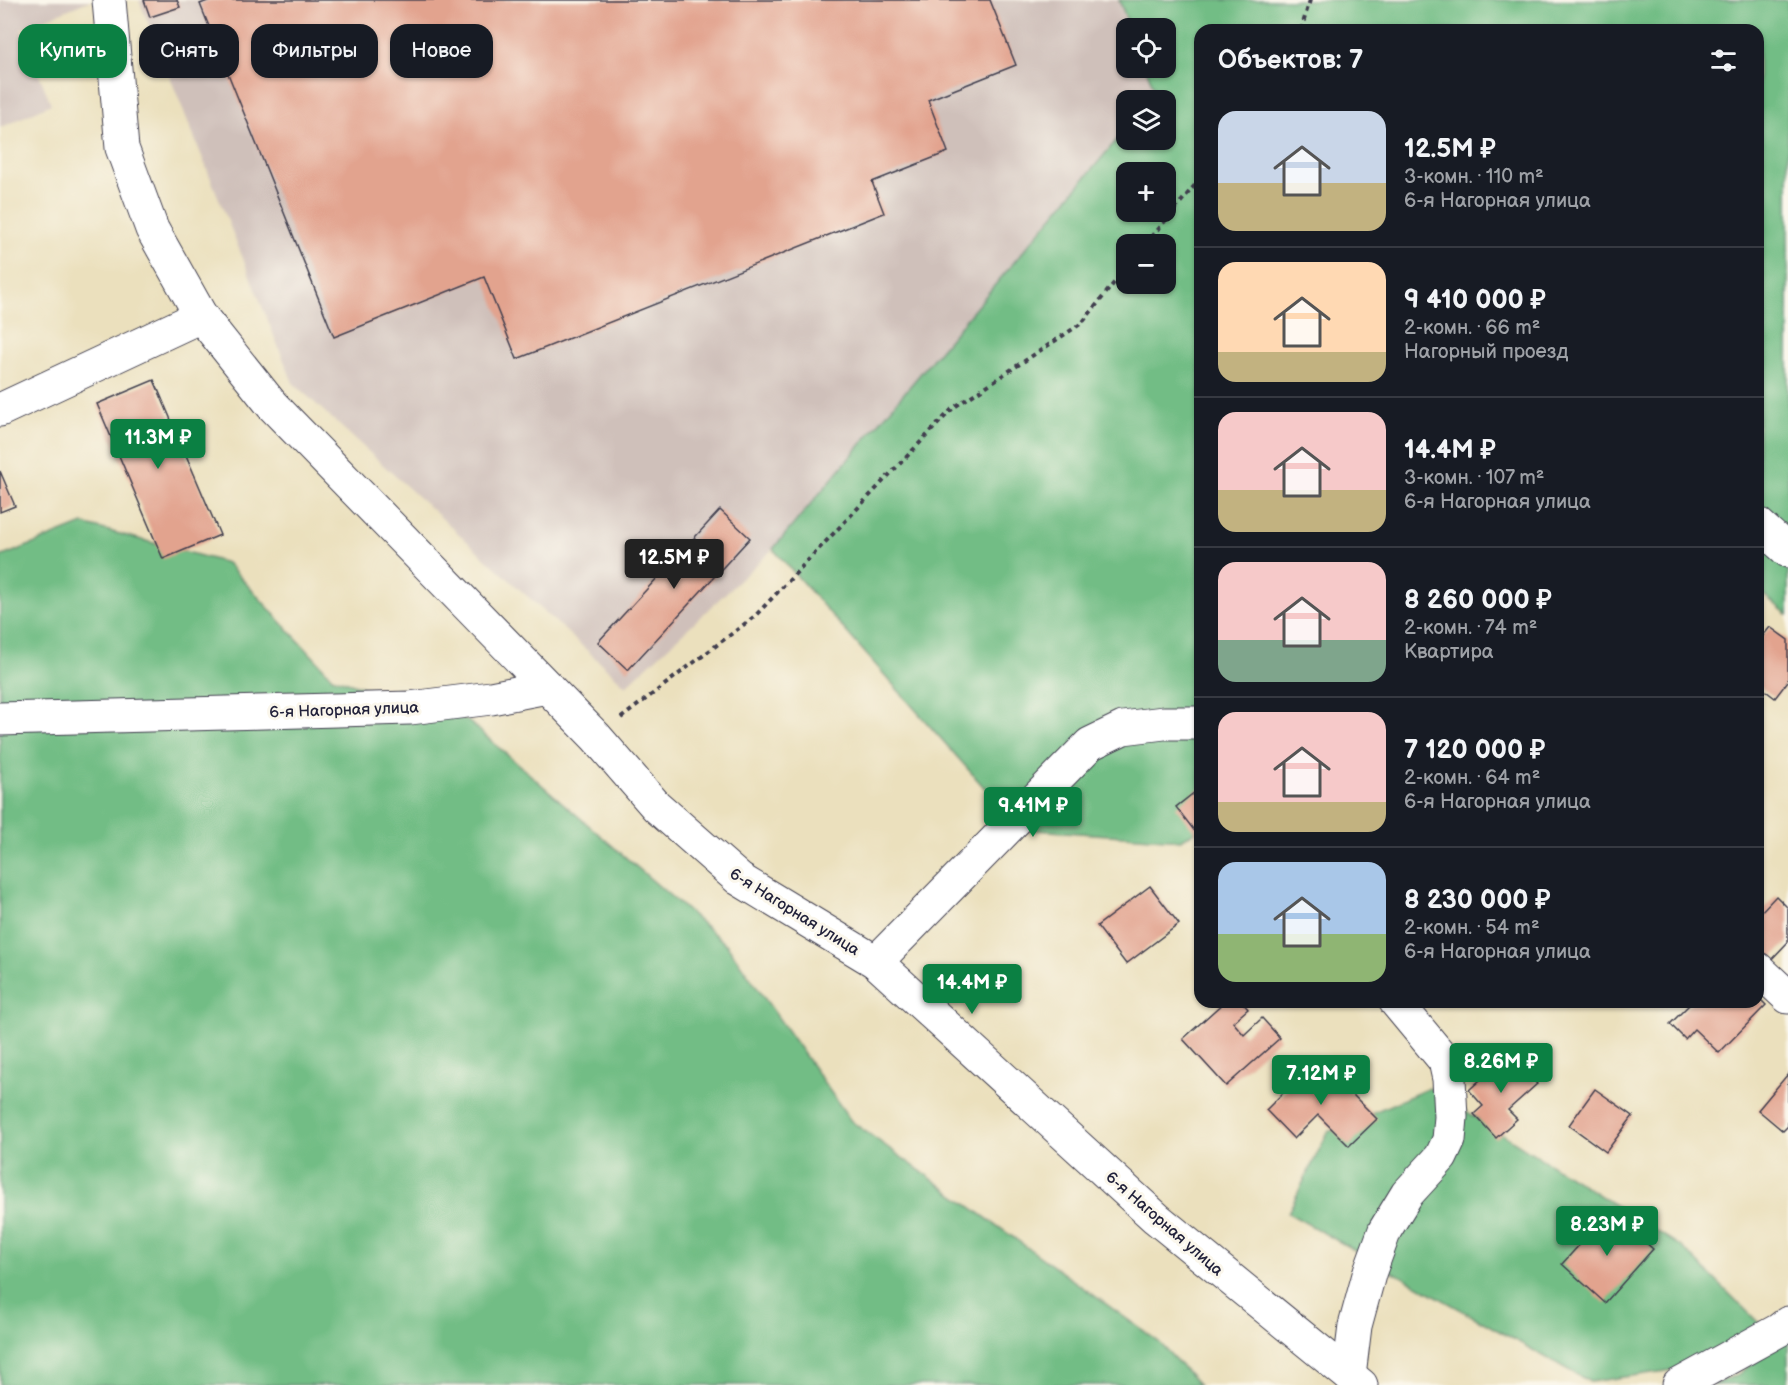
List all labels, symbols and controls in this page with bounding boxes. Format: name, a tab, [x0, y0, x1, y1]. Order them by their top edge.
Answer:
map controls	[1116, 18, 1176, 294]
button: locate	[1116, 18, 1176, 78]
chip: Купить	[18, 24, 127, 78]
chip: Снять	[139, 24, 239, 78]
chip: Фильтры	[251, 24, 378, 78]
chip: Новое	[390, 24, 493, 78]
icon: filters	[1707, 44, 1740, 77]
text: Объектов: 7	[1218, 45, 1363, 76]
button: layers	[1116, 90, 1176, 150]
text: 12.5M ₽	[1404, 134, 1496, 165]
icon: home	[1266, 135, 1338, 207]
button: +	[1116, 162, 1176, 222]
text: 3-комн. · 110 m²	[1404, 165, 1544, 189]
text: 6-я Нагорная улица	[1404, 189, 1591, 213]
button: −	[1116, 234, 1176, 294]
text: 9 410 000 ₽	[1404, 285, 1546, 316]
icon: home	[1266, 286, 1338, 358]
text: 2-комн. · 66 m²	[1404, 316, 1540, 340]
text: Нагорный проезд	[1404, 340, 1568, 364]
pin: 11.3M ₽	[103, 419, 213, 470]
text: 11.3M ₽	[124, 426, 192, 450]
text: 14.4M ₽	[1404, 435, 1496, 466]
icon: home	[1266, 436, 1338, 508]
text: 3-комн. · 107 m²	[1404, 466, 1545, 490]
text: 6-я Нагорная улица	[1404, 490, 1591, 514]
pin: 12.5M ₽	[619, 539, 729, 590]
text: 12.5M ₽	[639, 546, 709, 570]
text: 8 260 000 ₽	[1404, 585, 1552, 616]
icon: home	[1266, 586, 1338, 658]
text: 2-комн. · 74 m²	[1404, 616, 1537, 640]
text: Квартира	[1404, 640, 1494, 664]
street label: 6-я Нагорная улица	[269, 698, 420, 723]
text: 7 120 000 ₽	[1404, 735, 1545, 766]
icon: home	[1266, 736, 1338, 808]
text: 2-комн. · 64 m²	[1404, 766, 1540, 790]
pin: 9.41M ₽	[978, 787, 1088, 838]
text: 6-я Нагорная улица	[1404, 790, 1591, 814]
text: 9.41M ₽	[998, 794, 1068, 818]
street label: 6-я Нагорная улица	[726, 865, 863, 960]
text: 8 230 000 ₽	[1404, 885, 1551, 916]
icon: home	[1266, 886, 1338, 958]
text: 2-комн. · 54 m²	[1404, 916, 1540, 940]
text: 6-я Нагорная улица	[1404, 940, 1591, 964]
pin: 14.4M ₽	[917, 964, 1027, 1015]
text: 14.4M ₽	[937, 971, 1007, 995]
pin: 8.26M ₽	[1446, 1043, 1556, 1094]
text: 8.26M ₽	[1464, 1050, 1538, 1074]
pin: 7.12M ₽	[1266, 1055, 1376, 1106]
text: 7.12M ₽	[1286, 1062, 1356, 1086]
street label: 6-я Нагорная улица	[1101, 1168, 1227, 1281]
pin: 8.23M ₽	[1552, 1206, 1662, 1257]
text: 8.23M ₽	[1570, 1213, 1644, 1237]

